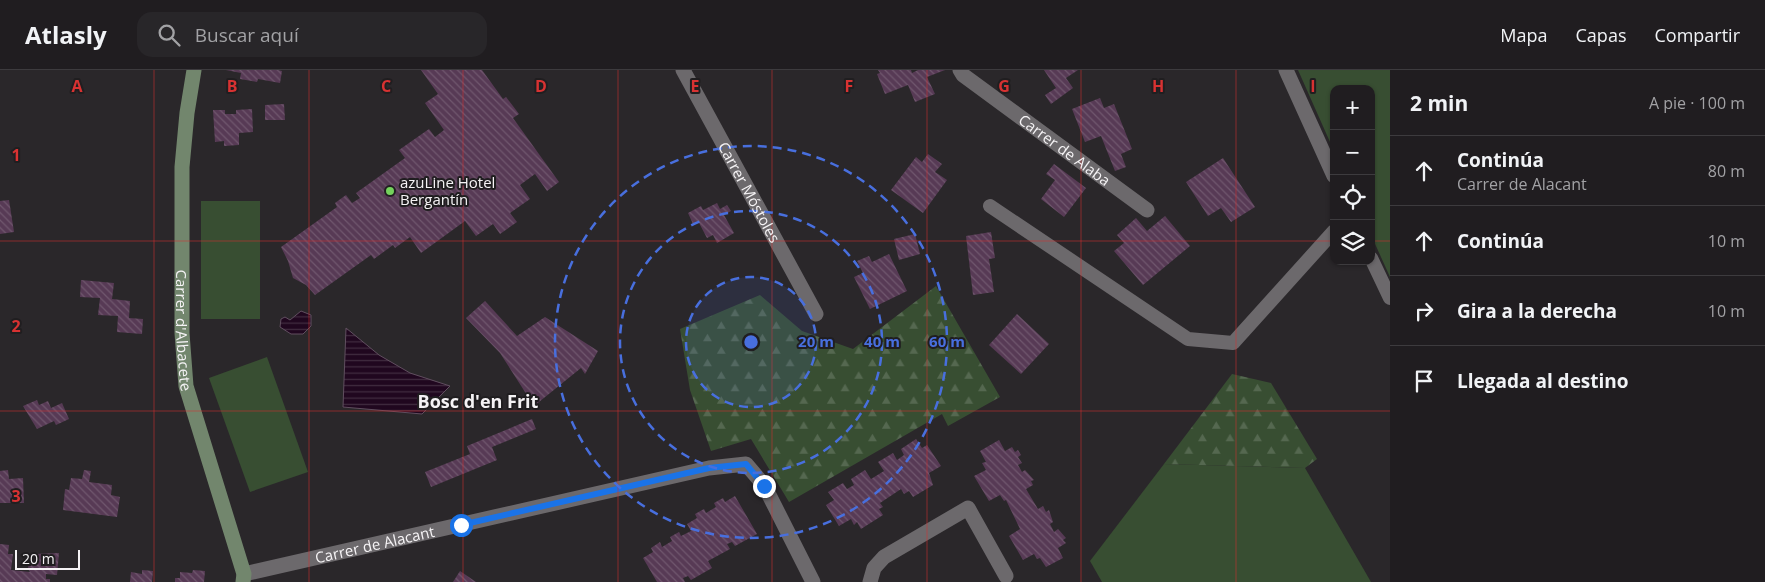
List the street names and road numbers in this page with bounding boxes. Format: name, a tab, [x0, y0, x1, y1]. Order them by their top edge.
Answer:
street label: Carrer de Alaba	[1015, 109, 1115, 190]
street label: Carrer Móstoles	[714, 138, 785, 246]
street label: Carrer d'Albacete	[172, 270, 197, 393]
street label: Carrer de Alacant	[313, 521, 436, 568]

